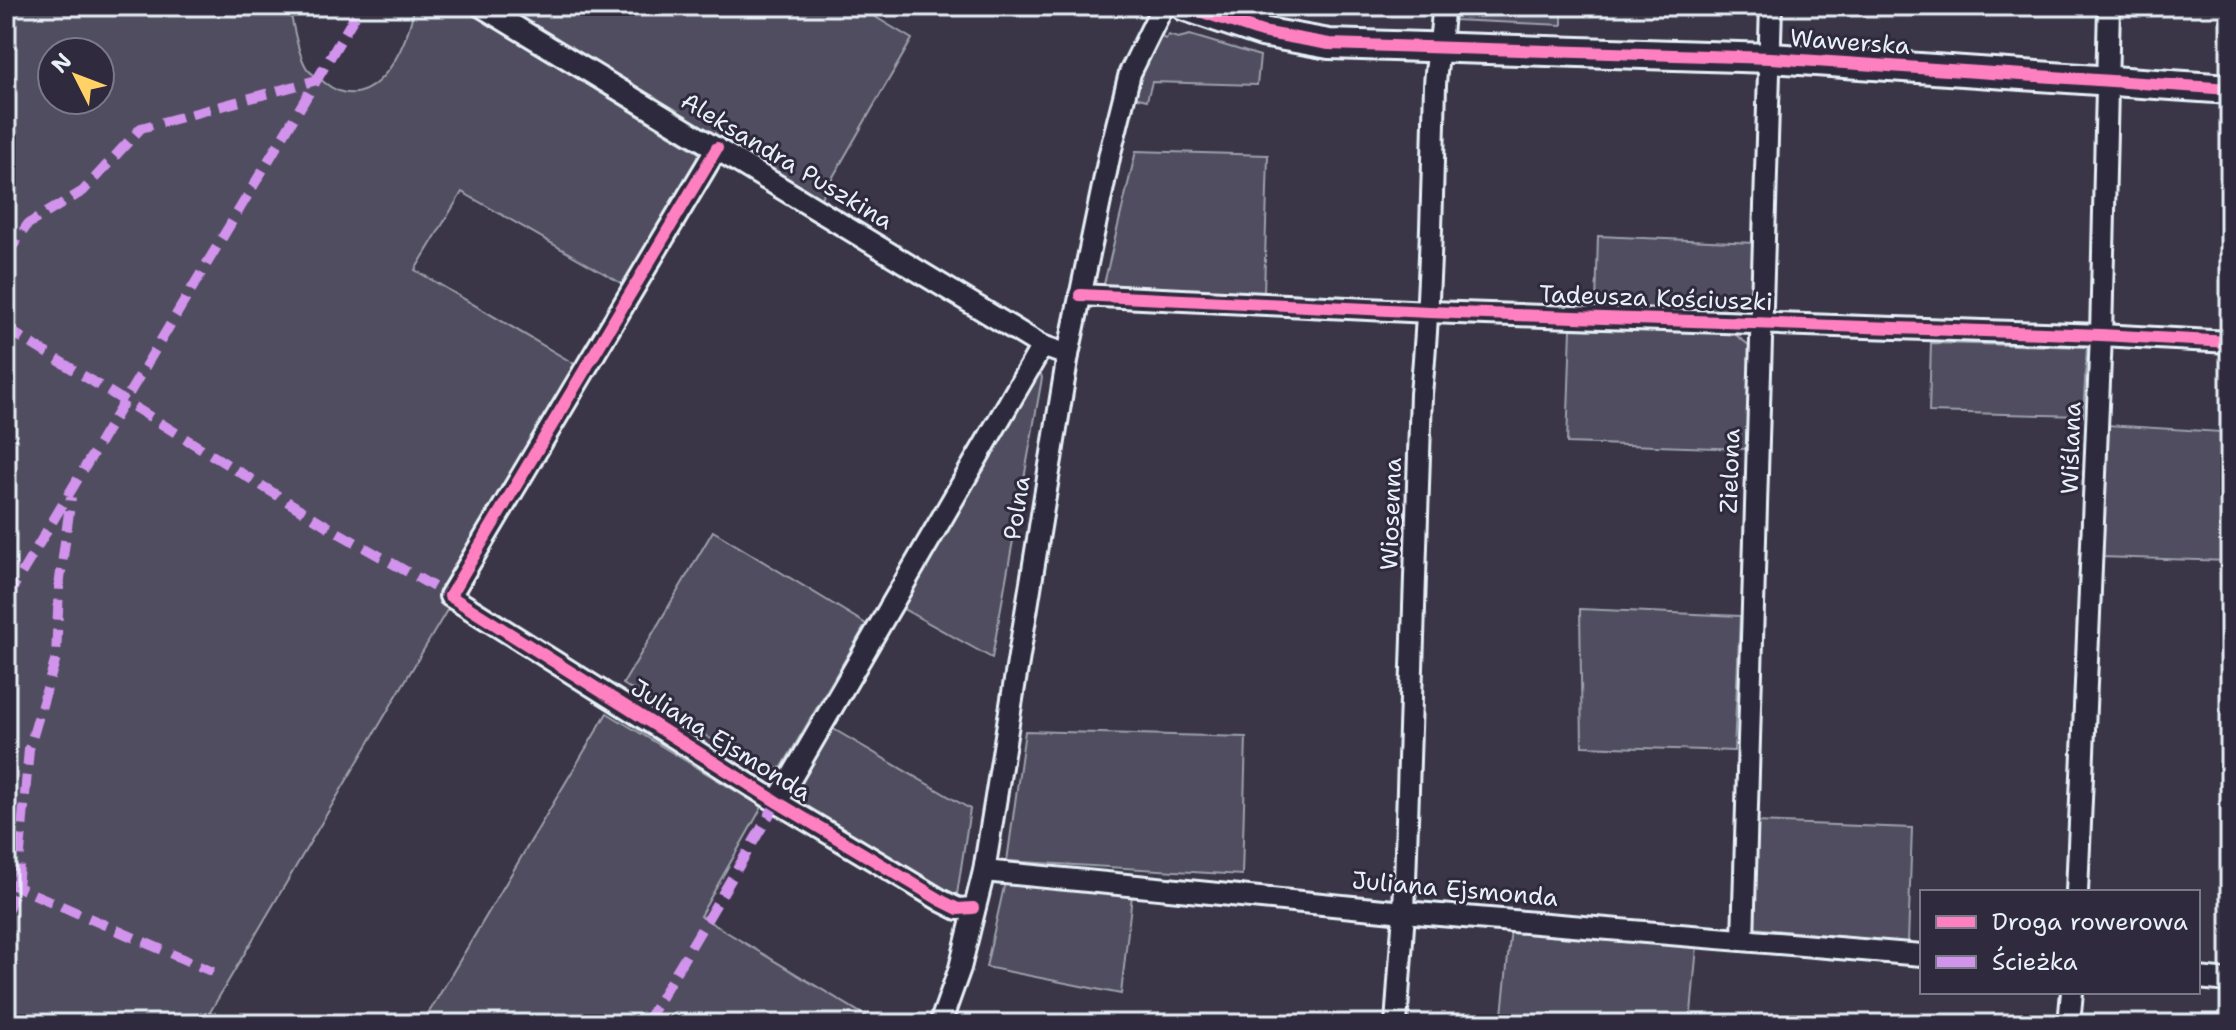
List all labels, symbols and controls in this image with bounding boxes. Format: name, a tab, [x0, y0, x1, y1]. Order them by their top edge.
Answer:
street label: Wawerska	[1789, 22, 1911, 62]
north arrow	[36, 36, 116, 116]
text: N	[45, 47, 78, 79]
street label: Aleksandra Puszkina	[675, 85, 899, 237]
street label: Tadeusza Kościuszki	[1539, 278, 1773, 318]
street label: Wiślana	[2053, 401, 2089, 495]
street label: Zielona	[1713, 428, 1747, 514]
street label: Wiosenna	[1373, 457, 1409, 571]
street label: Polna	[996, 474, 1038, 542]
street label: Juliana Ejsmonda	[625, 672, 817, 808]
street label: Juliana Ejsmonda	[1350, 864, 1560, 914]
legend	[1920, 890, 2200, 994]
text: Droga rowerowa	[1992, 906, 2188, 938]
text: Ścieżka	[1992, 946, 2078, 978]

